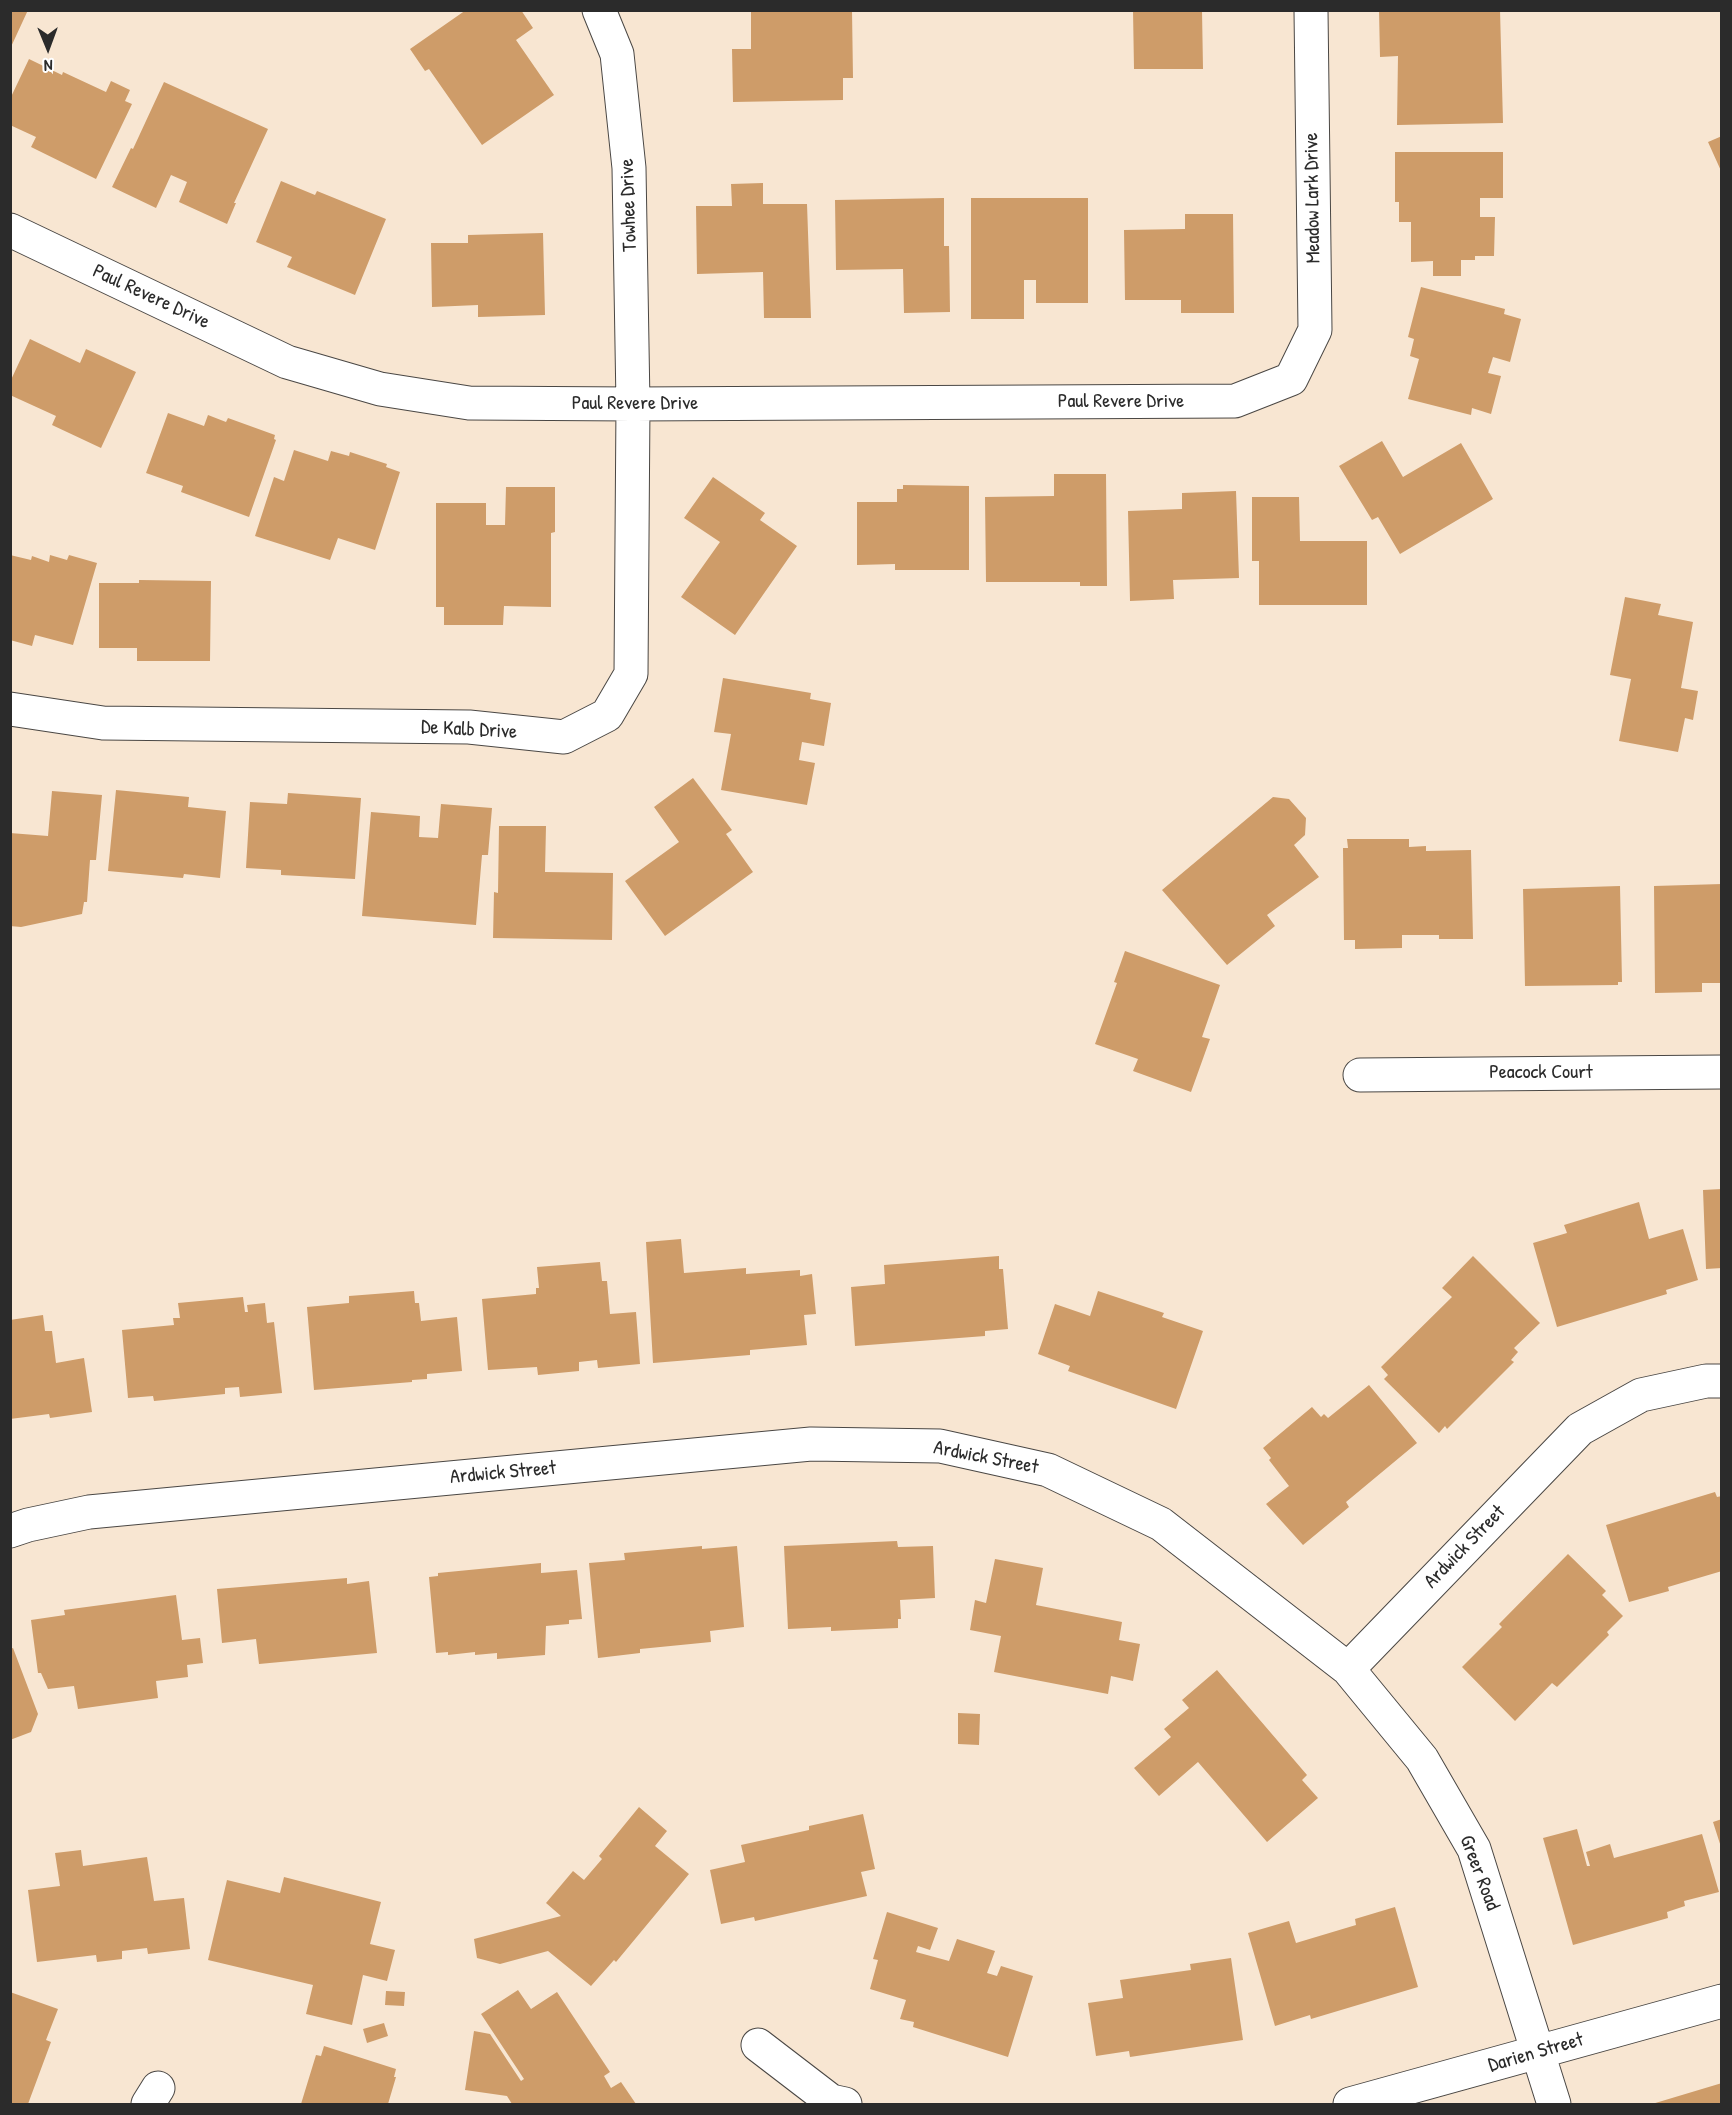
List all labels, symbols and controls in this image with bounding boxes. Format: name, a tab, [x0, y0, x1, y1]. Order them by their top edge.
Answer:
north arrow	[18, 18, 78, 78]
text: N	[44, 55, 53, 77]
street label: Meadow Lark Drive	[1300, 132, 1326, 264]
street label: Towhee Drive	[615, 158, 643, 252]
street label: Paul Revere Drive	[89, 259, 213, 335]
street label: Paul Revere Drive	[1058, 390, 1184, 414]
street label: Paul Revere Drive	[572, 392, 698, 416]
street label: De Kalb Drive	[420, 716, 518, 744]
street label: Peacock Court	[1489, 1061, 1593, 1085]
street label: Ardwick Street	[932, 1436, 1040, 1480]
street label: Ardwick Street	[449, 1456, 557, 1490]
street label: Ardwick Street	[1419, 1500, 1511, 1594]
street label: Greer Road	[1454, 1832, 1504, 1914]
street label: Darien Street	[1486, 2028, 1586, 2078]

